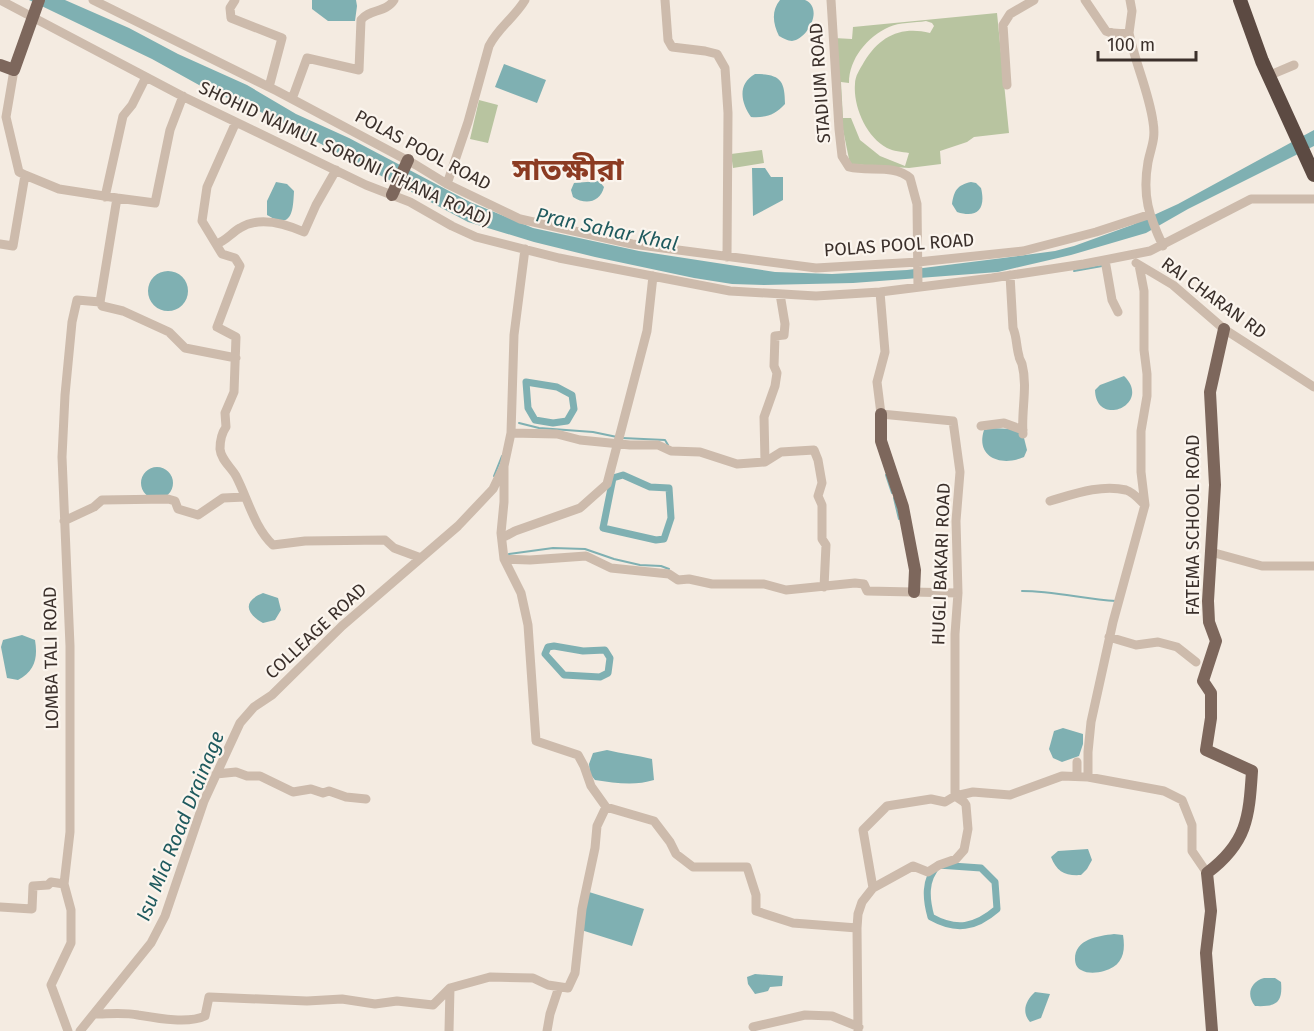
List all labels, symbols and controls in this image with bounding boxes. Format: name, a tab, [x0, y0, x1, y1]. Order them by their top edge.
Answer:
street label: STADIUM ROAD	[805, 22, 835, 144]
scale bar	[1098, 24, 1196, 62]
text: 100 m	[1107, 34, 1155, 56]
street label: SHOHID NAJMUL SORONI (THANA ROAD)	[195, 76, 495, 232]
street label: POLAS POOL ROAD	[351, 105, 495, 195]
district label: সাতক্ষীরা	[512, 152, 624, 188]
water label: Pran Sahar Khal	[534, 202, 680, 256]
street label: POLAS POOL ROAD	[823, 229, 975, 261]
street label: RAI CHARAN RD	[1157, 252, 1271, 344]
street label: FATEMA SCHOOL ROAD	[1182, 434, 1204, 616]
street label: HUGLI BAKARI ROAD	[927, 482, 955, 646]
street label: COLLEAGE ROAD	[261, 578, 371, 684]
street label: LOMBA TALI ROAD	[39, 586, 63, 730]
water label: Isu Mia Road Drainage	[131, 728, 229, 924]

